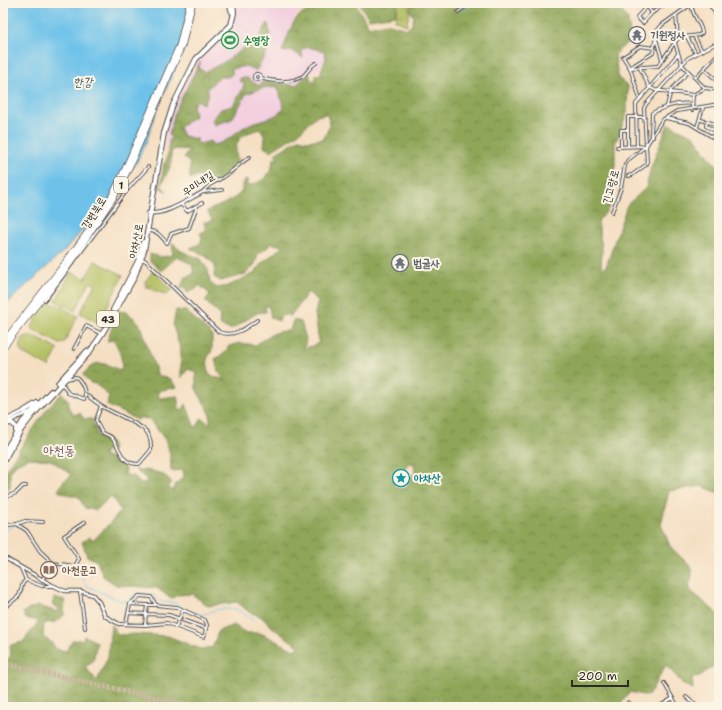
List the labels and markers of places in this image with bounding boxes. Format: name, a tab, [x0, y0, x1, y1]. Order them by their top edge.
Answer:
temple icon: 기원정사	[627, 25, 647, 45]
place label: 기원정사	[650, 28, 686, 43]
sports icon: 수영장	[220, 30, 240, 50]
place label: 수영장	[243, 33, 270, 48]
temple icon: 법굴사	[390, 253, 410, 273]
place label: 법굴사	[413, 256, 440, 271]
place icon: 아차산	[391, 468, 411, 488]
place label: 아차산	[414, 471, 441, 486]
library icon: 아천문고	[39, 560, 59, 580]
place label: 아천문고	[62, 563, 97, 578]

